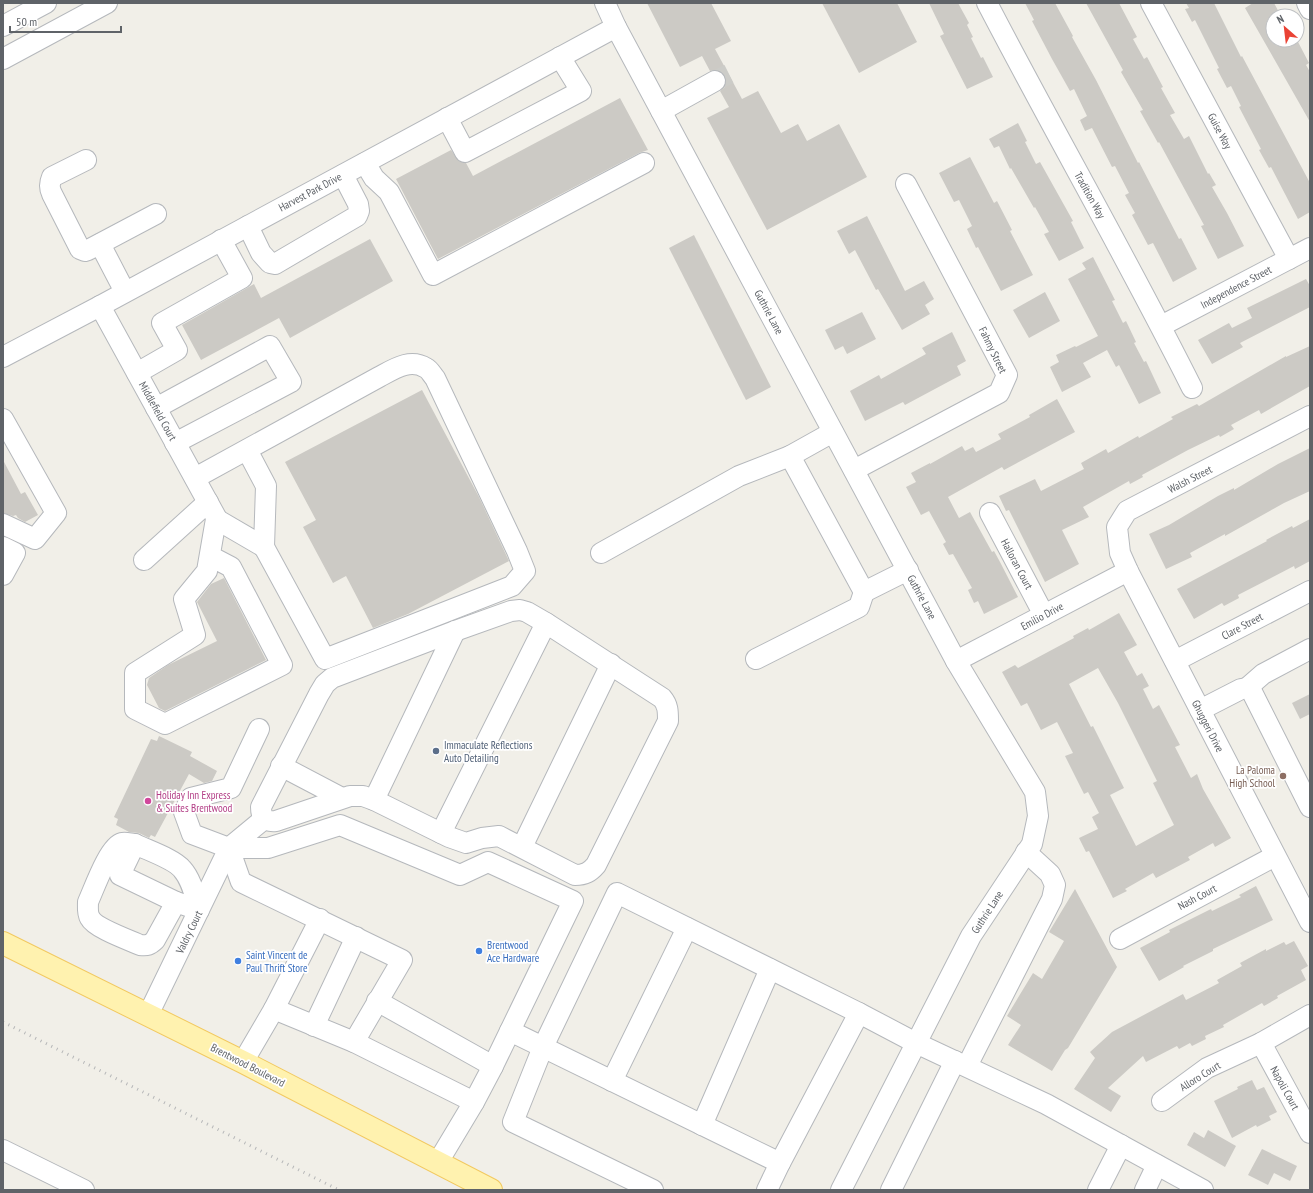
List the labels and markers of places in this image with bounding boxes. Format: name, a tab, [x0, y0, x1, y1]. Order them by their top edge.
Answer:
place label: Immaculate Reflections Auto Detailing	[444, 738, 533, 765]
marker: Immaculate Reflections Auto Detailing	[431, 746, 441, 756]
place label: La Paloma High School	[1229, 763, 1275, 790]
marker: La Paloma High School	[1278, 771, 1288, 781]
place label: Holiday Inn Express & Suites Brentwood	[156, 788, 232, 815]
marker: Holiday Inn Express & Suites Brentwood	[143, 796, 153, 806]
place label: Brentwood Ace Hardware	[487, 938, 540, 965]
marker: Brentwood Ace Hardware	[474, 946, 484, 956]
place label: Saint Vincent de Paul Thrift Store	[246, 948, 308, 975]
marker: Saint Vincent de Paul Thrift Store	[233, 956, 243, 966]

